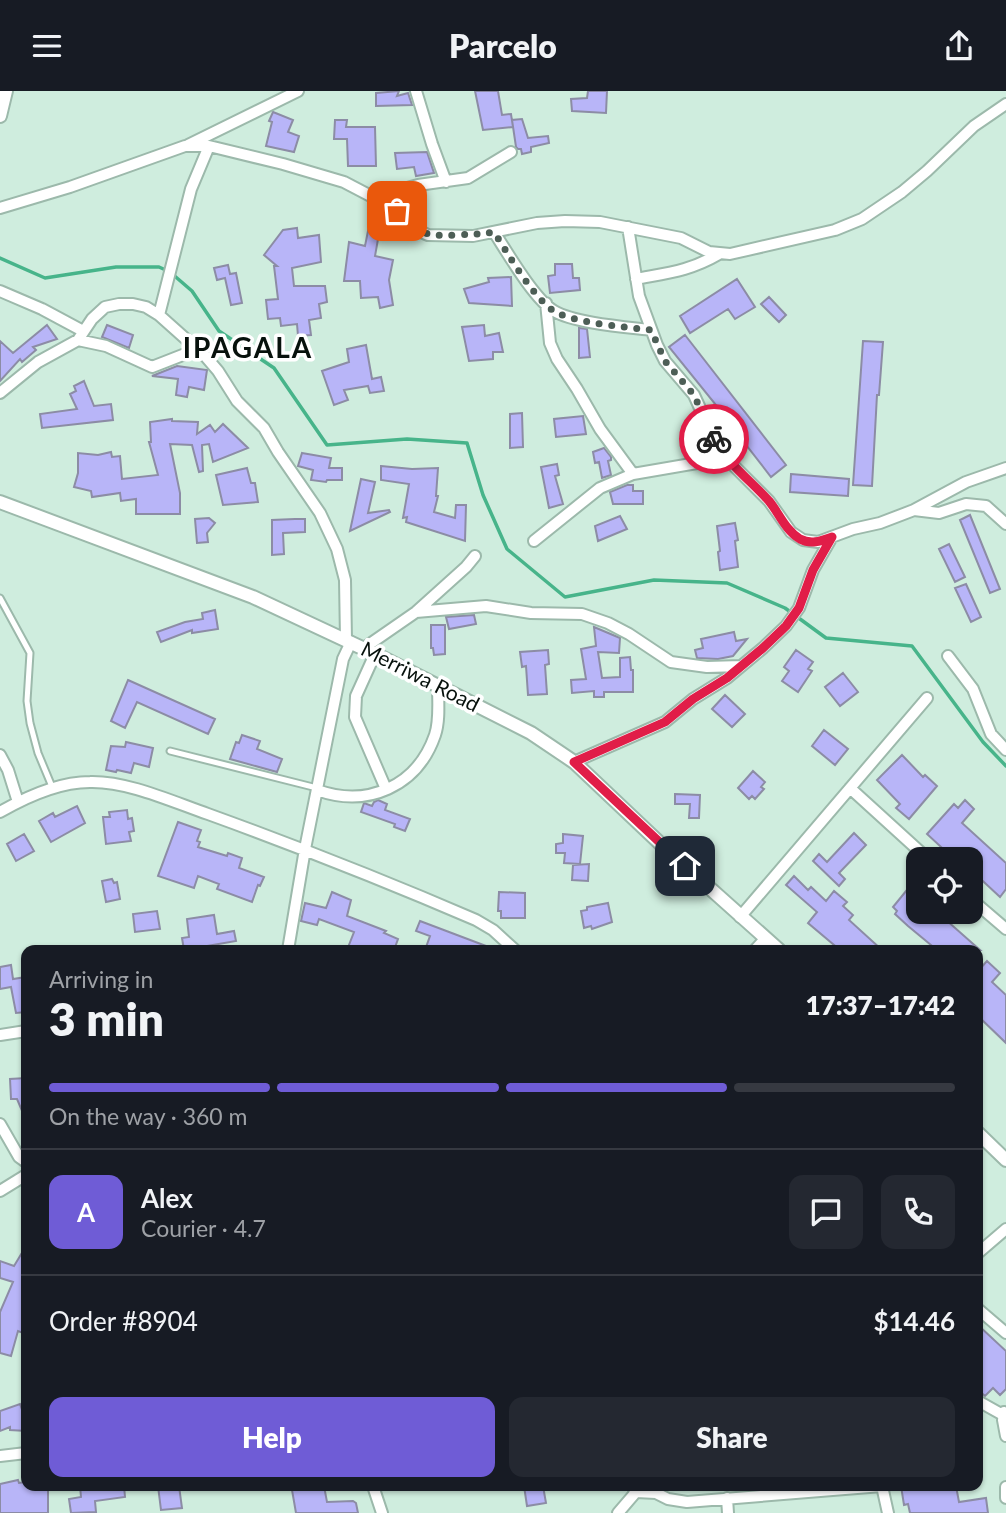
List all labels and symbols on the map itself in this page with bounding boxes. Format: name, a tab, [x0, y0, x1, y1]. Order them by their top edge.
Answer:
pin	[367, 181, 427, 241]
district label: IPAGALA	[183, 330, 313, 364]
courier	[679, 404, 749, 474]
street label: Merriwa Road	[357, 635, 484, 716]
pin	[655, 836, 715, 896]

